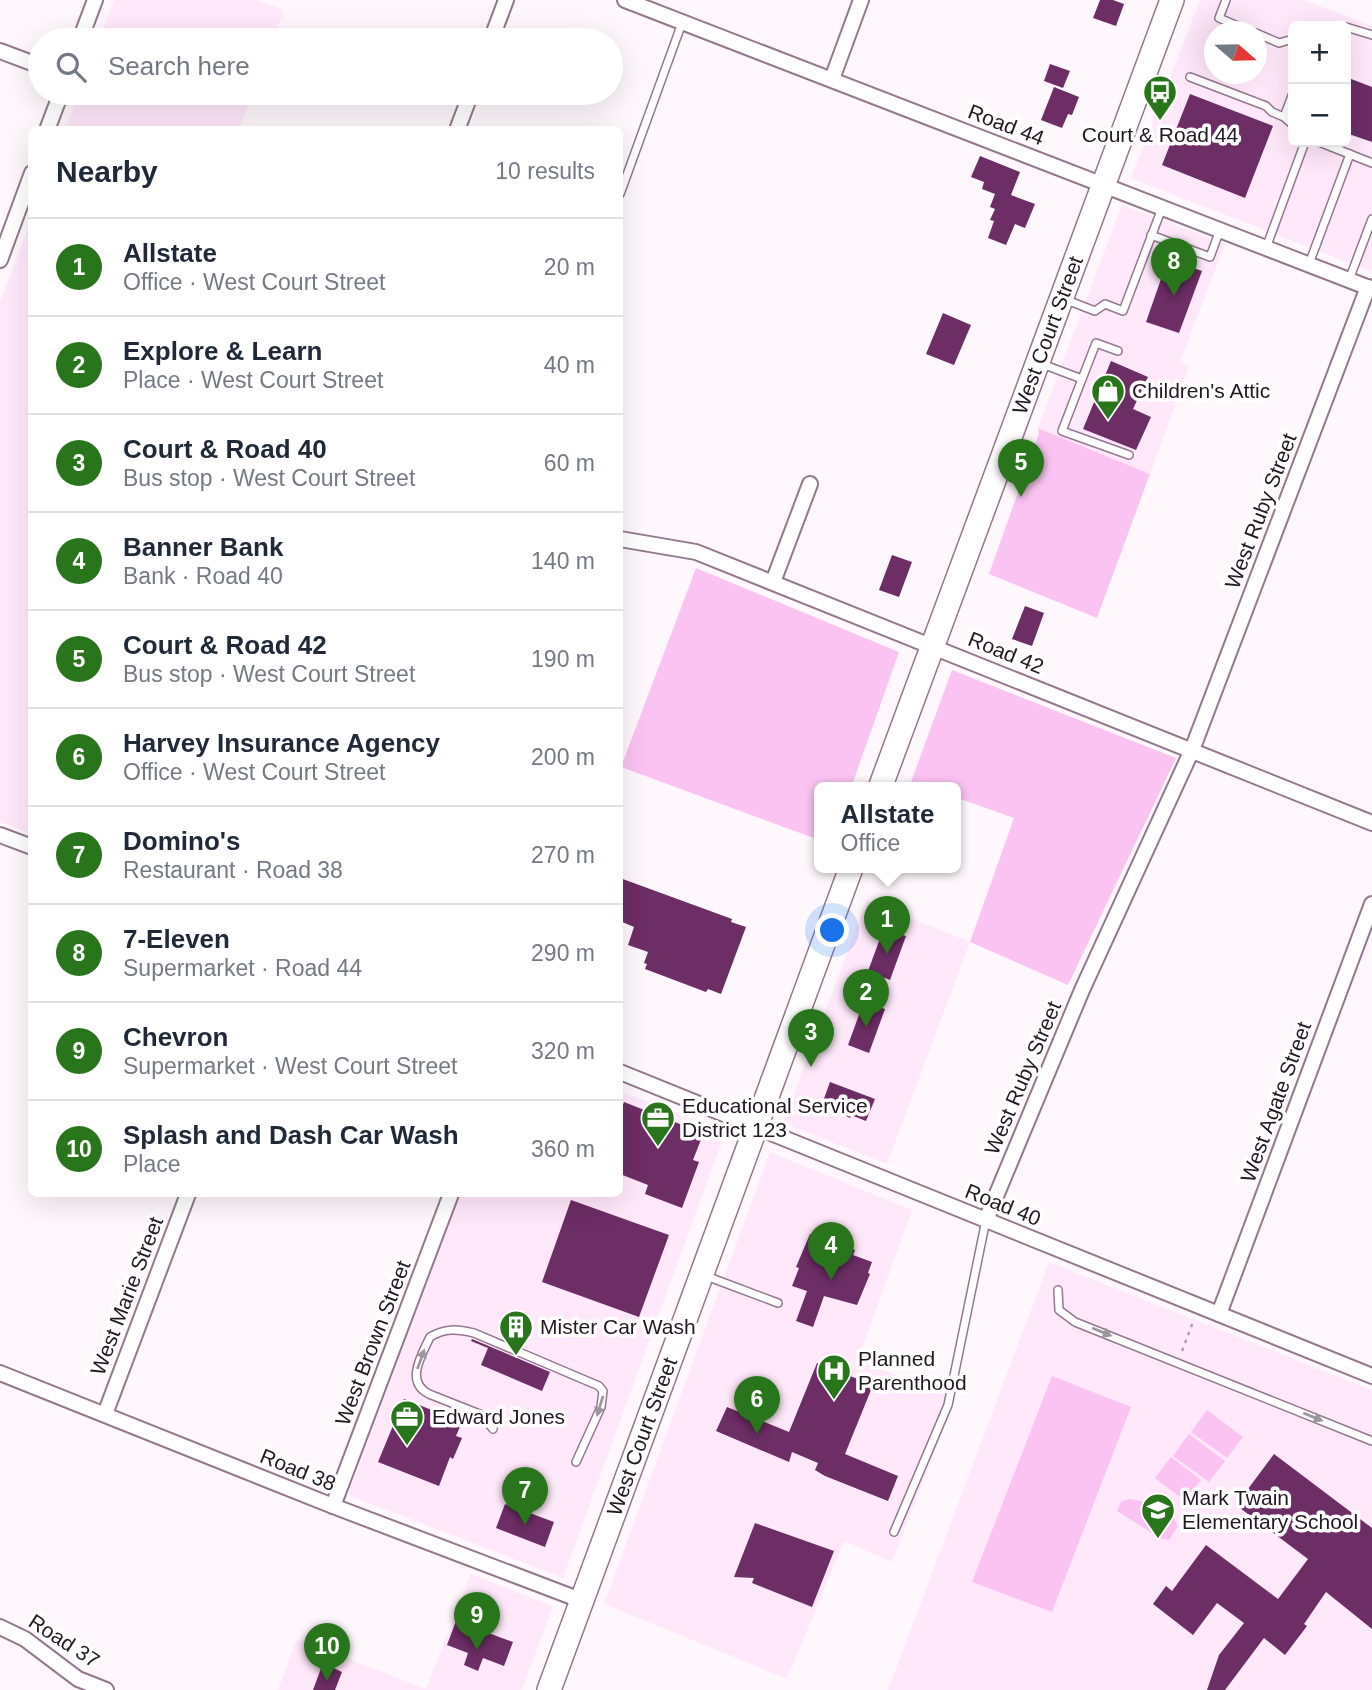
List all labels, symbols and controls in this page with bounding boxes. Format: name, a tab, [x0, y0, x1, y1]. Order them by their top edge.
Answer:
north arrow	[1204, 21, 1267, 84]
map controls	[1288, 21, 1351, 147]
button: +	[1288, 21, 1351, 84]
search box	[28, 28, 623, 105]
icon: search	[52, 48, 90, 86]
text: Search here	[108, 51, 250, 81]
bus stop icon: Court & Road 44	[1141, 73, 1179, 122]
button: −	[1288, 84, 1351, 147]
street label: Road 44	[965, 100, 1048, 150]
place label: Court & Road 44	[1082, 123, 1239, 146]
text: Nearby	[56, 155, 158, 188]
text: 10 results	[495, 158, 595, 184]
text: Allstate	[123, 238, 217, 268]
pin: 8	[1151, 238, 1197, 296]
street label: West Court Street	[1008, 253, 1087, 417]
text: 1	[73, 254, 85, 280]
text: 20 m	[544, 254, 595, 280]
text: Office · West Court Street	[123, 269, 385, 295]
text: Explore & Learn	[123, 336, 322, 366]
text: 2	[73, 352, 85, 378]
text: 40 m	[544, 352, 595, 378]
text: Place · West Court Street	[123, 367, 383, 393]
shop icon: Children's Attic	[1089, 372, 1127, 421]
place label: Children's Attic	[1132, 379, 1270, 402]
street label: West Ruby Street	[1220, 430, 1301, 592]
text: Court & Road 40	[123, 434, 327, 464]
pin: 5	[998, 439, 1044, 497]
text: 3	[73, 450, 85, 476]
text: 60 m	[544, 450, 595, 476]
text: Bus stop · West Court Street	[123, 465, 415, 491]
text: Banner Bank	[123, 532, 283, 562]
text: 4	[73, 548, 85, 574]
text: 140 m	[531, 548, 595, 574]
text: Bank · Road 40	[123, 563, 283, 589]
street label: Road 42	[965, 627, 1047, 678]
text: Court & Road 42	[123, 630, 327, 660]
text: 5	[73, 646, 85, 672]
text: 190 m	[531, 646, 595, 672]
text: Bus stop · West Court Street	[123, 661, 415, 687]
text: Harvey Insurance Agency	[123, 728, 440, 758]
text: 6	[73, 744, 85, 770]
text: 200 m	[531, 744, 595, 770]
text: Office · West Court Street	[123, 759, 385, 785]
popup	[814, 782, 961, 873]
text: Allstate	[841, 799, 934, 829]
text: Domino's	[123, 826, 240, 856]
text: Office	[841, 830, 900, 856]
text: 7	[73, 842, 85, 868]
text: 270 m	[531, 842, 595, 868]
text: Restaurant · Road 38	[123, 857, 343, 883]
pin: 1	[864, 896, 910, 954]
your location	[815, 913, 849, 947]
text: 7-Eleven	[123, 924, 230, 954]
text: 8	[73, 940, 85, 966]
text: 290 m	[531, 940, 595, 966]
text: Supermarket · Road 44	[123, 955, 362, 981]
pin: 2	[843, 969, 889, 1027]
street label: West Ruby Street	[980, 998, 1065, 1158]
pin: 3	[788, 1009, 834, 1067]
street label: West Agate Street	[1236, 1018, 1315, 1185]
text: Chevron	[123, 1022, 228, 1052]
text: 9	[73, 1038, 85, 1064]
text: 320 m	[531, 1038, 595, 1064]
text: Supermarket · West Court Street	[123, 1053, 457, 1079]
place label: Educational Service District 123	[682, 1094, 868, 1141]
office icon: Educational Service District 123	[639, 1099, 677, 1148]
text: Splash and Dash Car Wash	[123, 1120, 459, 1150]
text: 10	[66, 1136, 92, 1162]
text: 360 m	[531, 1136, 595, 1162]
text: Place	[123, 1151, 181, 1177]
street label: Road 40	[962, 1179, 1044, 1230]
street label: West Marie Street	[86, 1213, 167, 1378]
pin: 4	[808, 1222, 854, 1280]
street label: West Brown Street	[330, 1257, 415, 1428]
building icon: Mister Car Wash	[497, 1308, 535, 1357]
place label: Mister Car Wash	[540, 1315, 696, 1338]
one-way arrow	[1091, 1327, 1112, 1338]
place label: Planned Parenthood	[858, 1347, 967, 1394]
one-way arrow	[416, 1349, 427, 1370]
hospital icon: Planned Parenthood	[815, 1352, 853, 1401]
street label: West Court Street	[602, 1354, 681, 1519]
pin: 6	[734, 1376, 780, 1434]
one-way arrow	[594, 1395, 604, 1416]
office icon: Edward Jones	[388, 1398, 426, 1447]
place label: Edward Jones	[432, 1405, 565, 1428]
one-way arrow	[1303, 1412, 1324, 1423]
street label: Road 38	[257, 1444, 339, 1495]
pin: 7	[502, 1467, 548, 1525]
place label: Mark Twain Elementary School	[1182, 1486, 1358, 1533]
school or university icon: Mark Twain Elementary School	[1139, 1491, 1177, 1540]
pin: 9	[454, 1592, 500, 1650]
street label: Road 37	[25, 1609, 104, 1672]
pin: 10	[304, 1623, 350, 1681]

